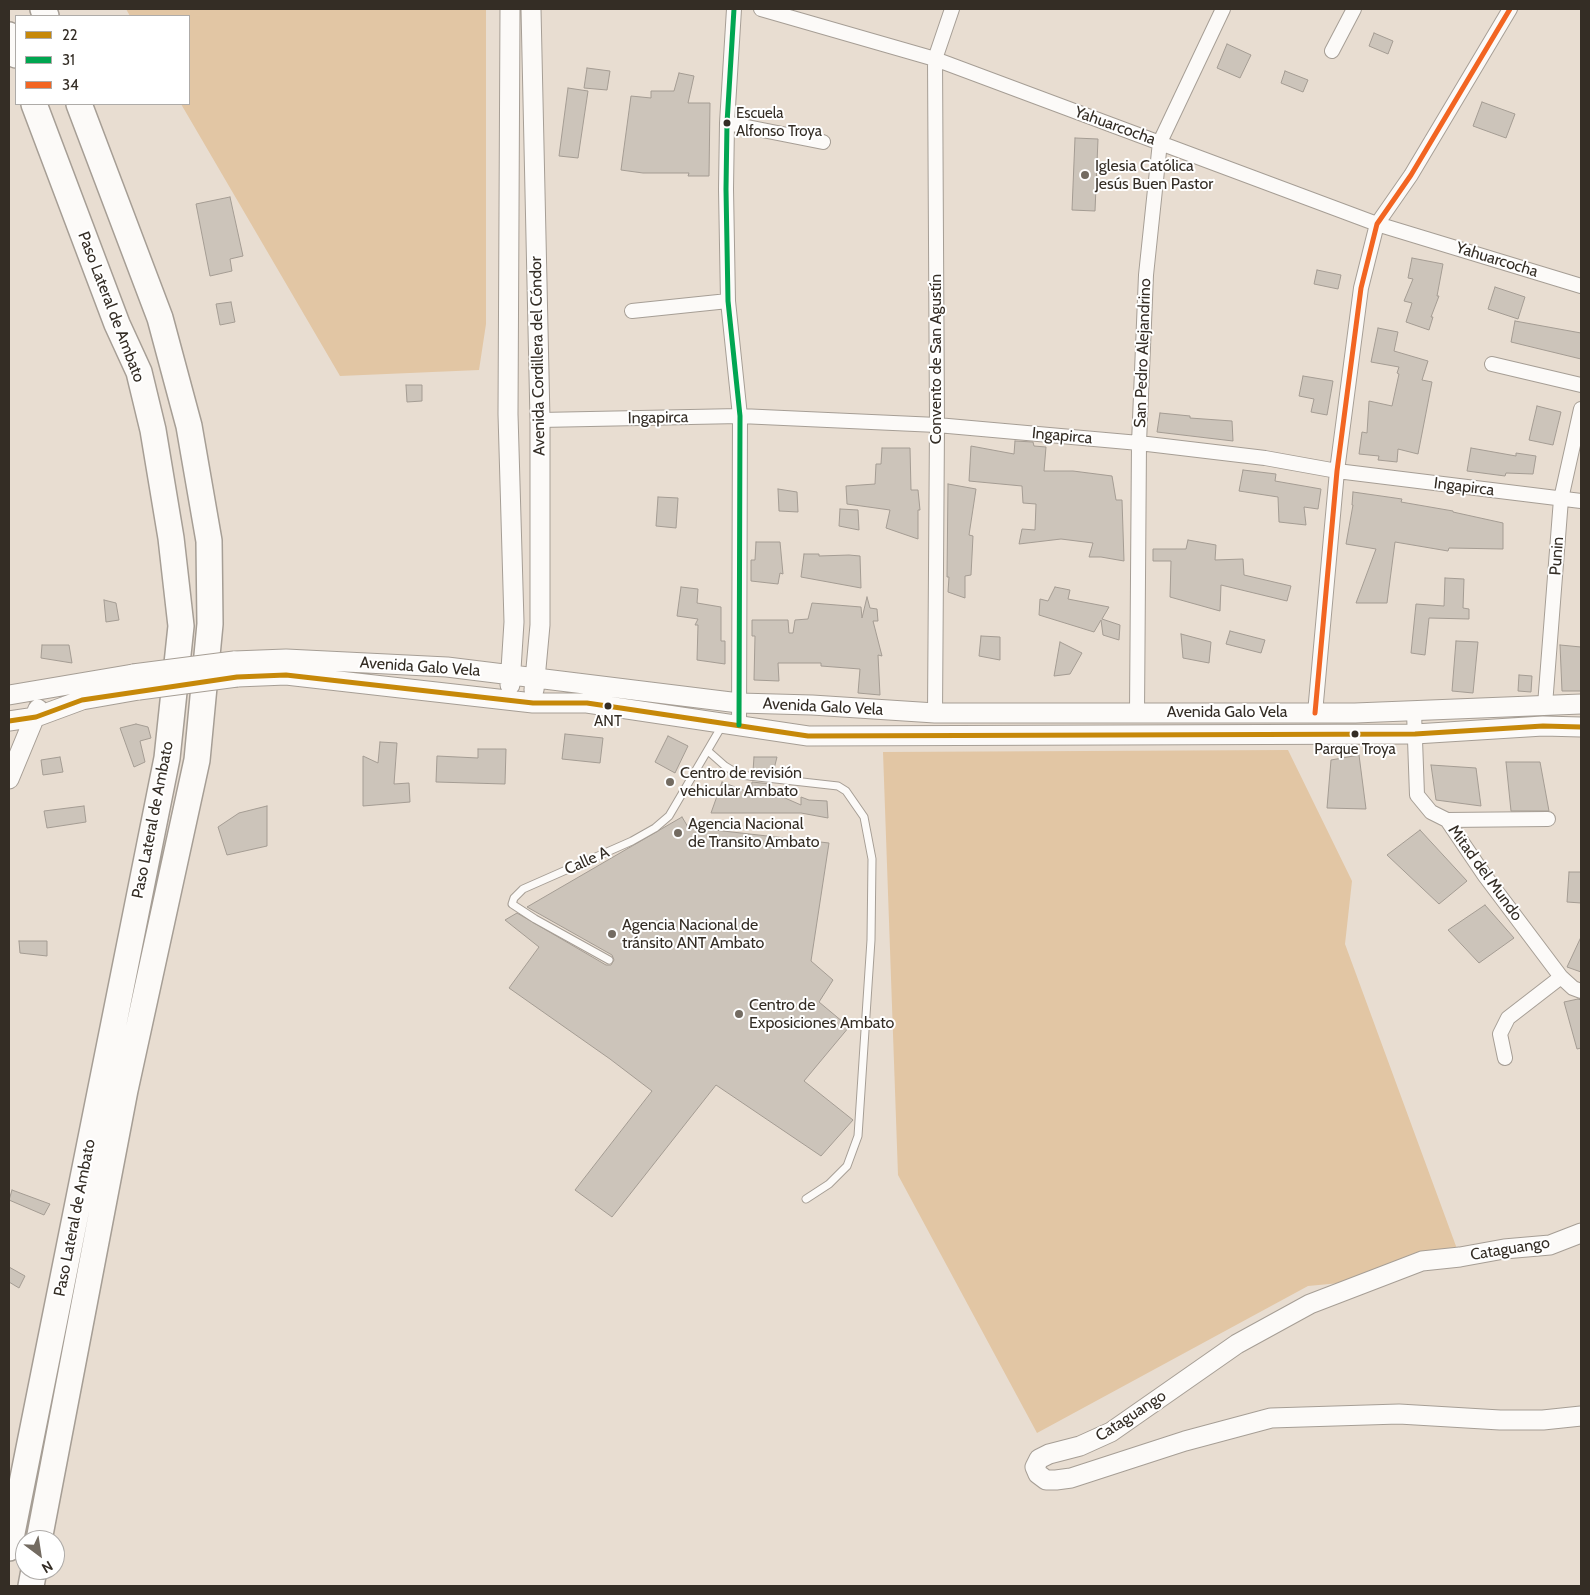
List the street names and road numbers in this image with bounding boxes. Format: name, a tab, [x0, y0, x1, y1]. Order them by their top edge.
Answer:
street label: Yahuarcocha	[1072, 102, 1158, 150]
street label: Paso Lateral de Ambato	[73, 229, 149, 385]
street label: Yahuarcocha	[1454, 238, 1540, 282]
street label: Avenida Cordillera del Cóndor	[527, 256, 549, 456]
street label: Convento de San Agustín	[926, 274, 946, 444]
street label: San Pedro Alejandrino	[1131, 278, 1155, 428]
street label: Ingapirca	[628, 408, 688, 428]
street label: Ingapirca	[1031, 424, 1093, 448]
street label: Ingapirca	[1433, 474, 1495, 500]
street label: Punin	[1546, 536, 1568, 576]
street label: Avenida Galo Vela	[359, 653, 481, 681]
street label: Avenida Galo Vela	[762, 694, 884, 720]
street label: Avenida Galo Vela	[1167, 702, 1287, 722]
street label: Paso Lateral de Ambato	[128, 740, 178, 900]
street label: Mitad del Mundo	[1444, 821, 1526, 925]
street label: Calle A	[562, 843, 612, 879]
street label: Paso Lateral de Ambato	[50, 1138, 100, 1298]
street label: Cataguango	[1469, 1233, 1551, 1265]
street label: Cataguango	[1092, 1386, 1170, 1446]

